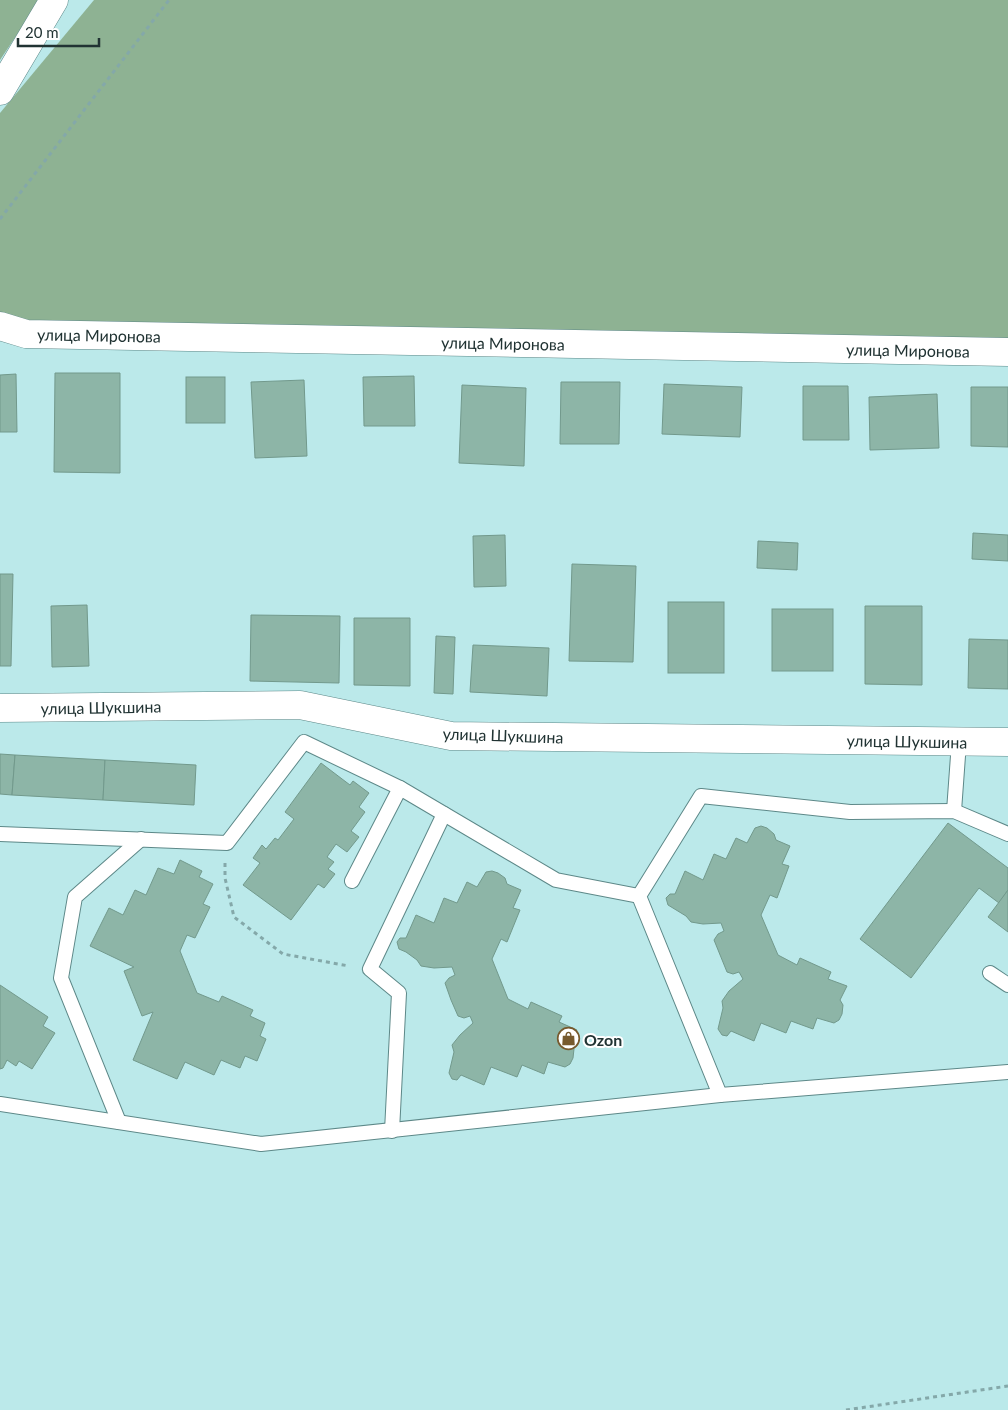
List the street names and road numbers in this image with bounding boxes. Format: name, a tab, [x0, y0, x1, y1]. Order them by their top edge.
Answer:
street label: улица Миронова	[37, 324, 161, 346]
street label: улица Миронова	[441, 332, 565, 354]
street label: улица Миронова	[846, 339, 970, 361]
street label: улица Шукшина	[40, 696, 162, 718]
street label: улица Шукшина	[442, 723, 564, 747]
street label: улица Шукшина	[846, 730, 968, 752]

